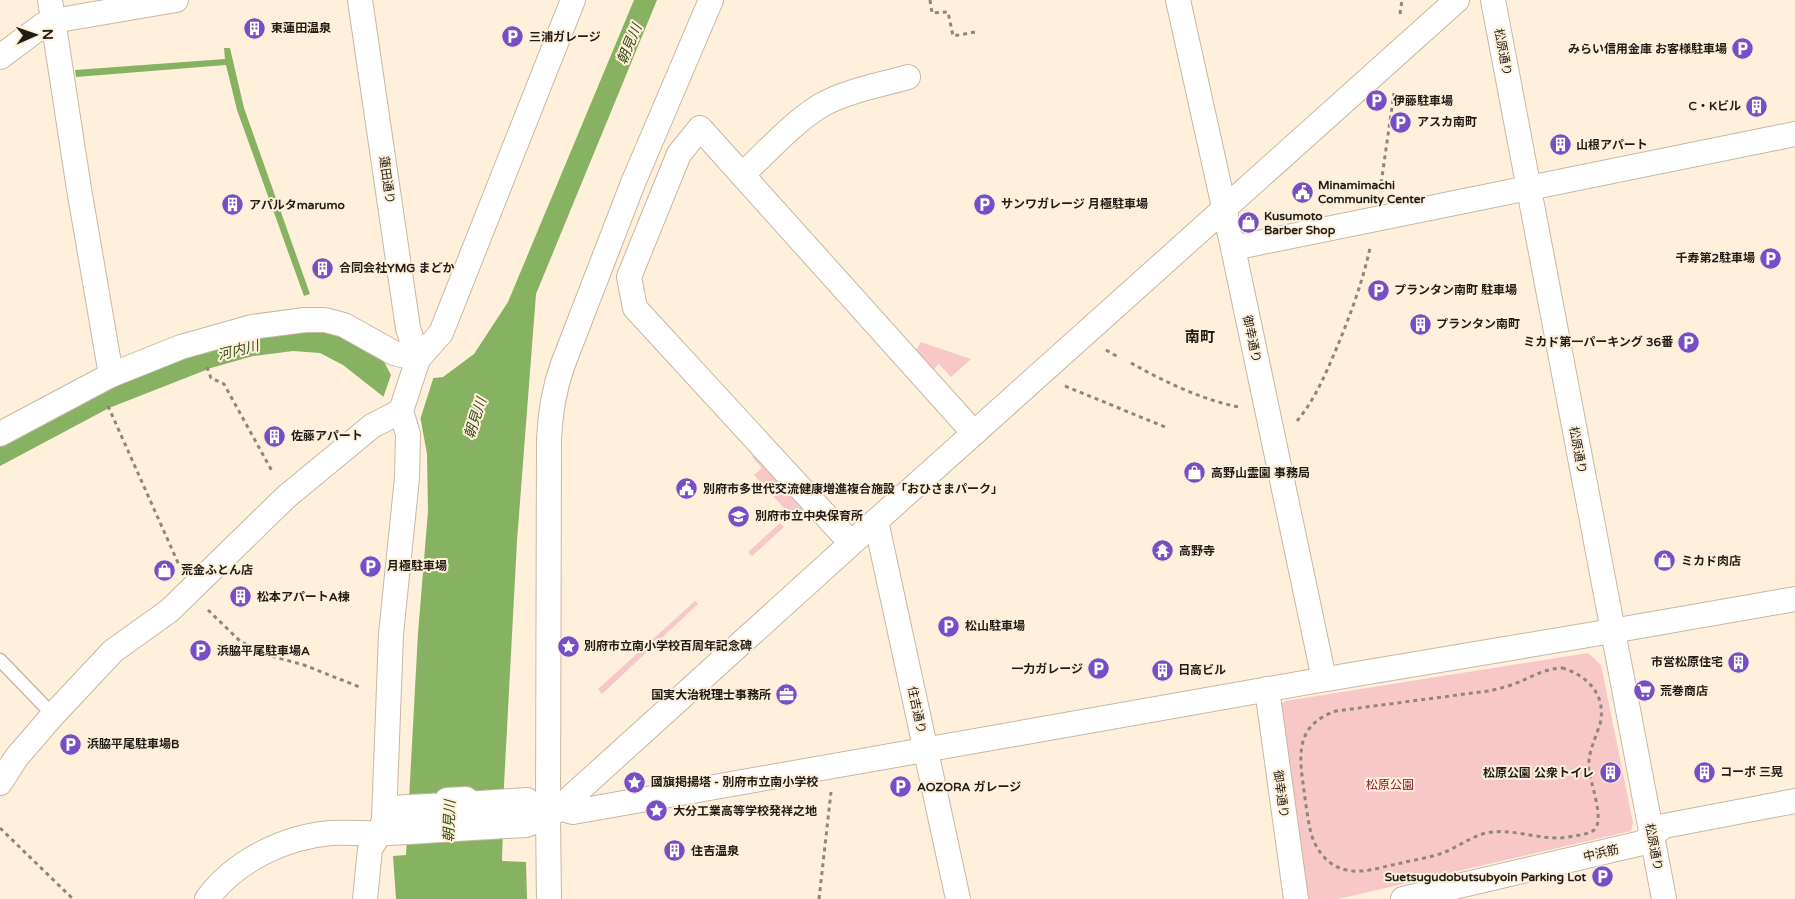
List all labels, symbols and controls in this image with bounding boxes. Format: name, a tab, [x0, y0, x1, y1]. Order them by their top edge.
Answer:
north arrow	[10, 10, 60, 60]
building icon: 東蓮田温泉	[243, 16, 267, 40]
water label: 朝見川	[613, 20, 646, 67]
place label: 東蓮田温泉	[271, 21, 331, 35]
parking icon: 三浦ガレージ	[501, 25, 525, 49]
street label: 松原通り	[1492, 27, 1514, 77]
text: N	[39, 29, 56, 40]
place label: 三浦ガレージ	[529, 30, 601, 44]
parking icon: みらい信用金庫 お客様駐車場	[1731, 37, 1755, 61]
place label: みらい信用金庫 お客様駐車場	[1568, 42, 1727, 56]
parking icon: 伊藤駐車場	[1365, 89, 1389, 113]
place label: 伊藤駐車場	[1393, 94, 1453, 108]
building icon: C・Kビル	[1745, 94, 1769, 118]
place label: C・Kビル	[1689, 99, 1741, 113]
parking icon: アスカ南町	[1389, 110, 1413, 134]
place label: アスカ南町	[1417, 115, 1477, 129]
building icon: 山根アパート	[1548, 133, 1572, 157]
place label: 山根アパート	[1576, 138, 1648, 152]
street label: 蓮田通り	[377, 155, 397, 205]
place label: Minamimachi Community Center	[1318, 178, 1426, 207]
public building icon: Minamimachi Community Center	[1290, 180, 1314, 204]
parking icon: サンワガレージ 月極駐車場	[973, 192, 997, 216]
building icon: アパルタmarumo	[221, 193, 245, 217]
place label: サンワガレージ 月極駐車場	[1001, 197, 1148, 211]
place label: アパルタmarumo	[249, 198, 345, 212]
place label: Kusumoto Barber Shop	[1264, 209, 1336, 238]
shop icon: Kusumoto Barber Shop	[1236, 211, 1260, 235]
parking icon: 千寿第2駐車場	[1759, 246, 1783, 270]
place label: 千寿第2駐車場	[1675, 251, 1755, 265]
building icon: 合同会社YMG まどか	[311, 256, 335, 280]
place label: 合同会社YMG まどか	[339, 261, 454, 275]
parking icon: プランタン南町 駐車場	[1366, 278, 1390, 302]
place label: プランタン南町 駐車場	[1394, 283, 1517, 297]
building icon: プランタン南町	[1408, 312, 1432, 336]
street label: 御幸通り	[1240, 314, 1264, 364]
place label: プランタン南町	[1436, 317, 1520, 331]
district label: 南町	[1185, 328, 1215, 346]
parking icon: ミカド第一パーキング 36番	[1677, 330, 1701, 354]
place label: ミカド第一パーキング 36番	[1523, 335, 1674, 349]
water label: 河内川	[216, 337, 262, 364]
water label: 朝見川	[461, 394, 491, 441]
building icon: 佐藤アパート	[263, 424, 287, 448]
street label: 松原通り	[1567, 425, 1589, 475]
place label: 佐藤アパート	[291, 429, 363, 443]
shop icon: 高野山霊園 事務局	[1183, 461, 1207, 485]
place label: 高野山霊園 事務局	[1211, 466, 1310, 480]
public building icon: 別府市多世代交流健康増進複合施設「おひさまパーク」	[675, 477, 699, 501]
place label: 別府市多世代交流健康増進複合施設「おひさまパーク」	[703, 482, 1003, 496]
school or university icon: 別府市立中央保育所	[727, 504, 751, 528]
place label: 別府市立中央保育所	[755, 509, 863, 523]
temple icon: 高野寺	[1151, 539, 1175, 563]
place label: 高野寺	[1179, 544, 1215, 558]
shop icon: ミカド肉店	[1653, 549, 1677, 573]
parking icon: 月極駐車場	[359, 554, 383, 578]
place label: ミカド肉店	[1681, 554, 1741, 568]
shop icon: 荒金ふとん店	[153, 558, 177, 582]
place label: 月極駐車場	[387, 559, 447, 573]
place label: 荒金ふとん店	[181, 563, 253, 577]
building icon: 松本アパートA棟	[229, 585, 253, 609]
place label: 松本アパートA棟	[257, 590, 350, 604]
parking icon: 松山駐車場	[937, 614, 961, 638]
place label: 松山駐車場	[965, 619, 1025, 633]
place icon: 別府市立南小学校百周年記念碑	[556, 634, 580, 658]
parking icon: 浜脇平尾駐車場A	[189, 639, 213, 663]
place label: 別府市立南小学校百周年記念碑	[584, 639, 752, 653]
place label: 浜脇平尾駐車場A	[217, 644, 310, 658]
building icon: 市営松原住宅	[1727, 650, 1751, 674]
place label: 市営松原住宅	[1651, 655, 1723, 669]
parking icon: 一力ガレージ	[1087, 657, 1111, 681]
building icon: 日高ビル	[1150, 658, 1174, 682]
place label: 一力ガレージ	[1011, 662, 1083, 676]
place label: 日高ビル	[1178, 663, 1226, 677]
supermarket icon: 荒巻商店	[1632, 679, 1656, 703]
office icon: 国実大治税理士事務所	[775, 683, 799, 707]
place label: 荒巻商店	[1660, 684, 1708, 698]
street label: 住吉通り	[905, 685, 929, 735]
place label: 国実大治税理士事務所	[651, 688, 771, 702]
parking icon: 浜脇平尾駐車場B	[59, 732, 83, 756]
place label: 浜脇平尾駐車場B	[87, 737, 179, 751]
building icon: コーポ 三晃	[1692, 760, 1716, 784]
building icon: 松原公園 公衆トイレ	[1598, 761, 1622, 785]
place label: コーポ 三晃	[1720, 765, 1783, 779]
place label: 松原公園 公衆トイレ	[1483, 766, 1594, 780]
street label: 御幸通り	[1271, 769, 1291, 819]
place icon: 國旗掲揚塔 - 別府市立南小学校	[623, 770, 647, 794]
place label: 國旗掲揚塔 - 別府市立南小学校	[651, 775, 818, 789]
parking icon: AOZORA ガレージ	[889, 775, 913, 799]
park label: 松原公園	[1366, 778, 1414, 792]
place label: AOZORA ガレージ	[917, 780, 1021, 794]
water label: 朝見川	[440, 798, 459, 842]
place icon: 大分工業高等学校発祥之地	[645, 799, 669, 823]
place label: 大分工業高等学校発祥之地	[673, 804, 817, 818]
street label: 松原通り	[1643, 822, 1665, 872]
building icon: 住吉温泉	[663, 839, 687, 863]
street label: 中浜筋	[1582, 842, 1620, 864]
place label: 住吉温泉	[691, 844, 739, 858]
parking icon: Suetsugudobutsubyoin Parking Lot	[1590, 865, 1614, 889]
place label: Suetsugudobutsubyoin Parking Lot	[1385, 870, 1586, 885]

